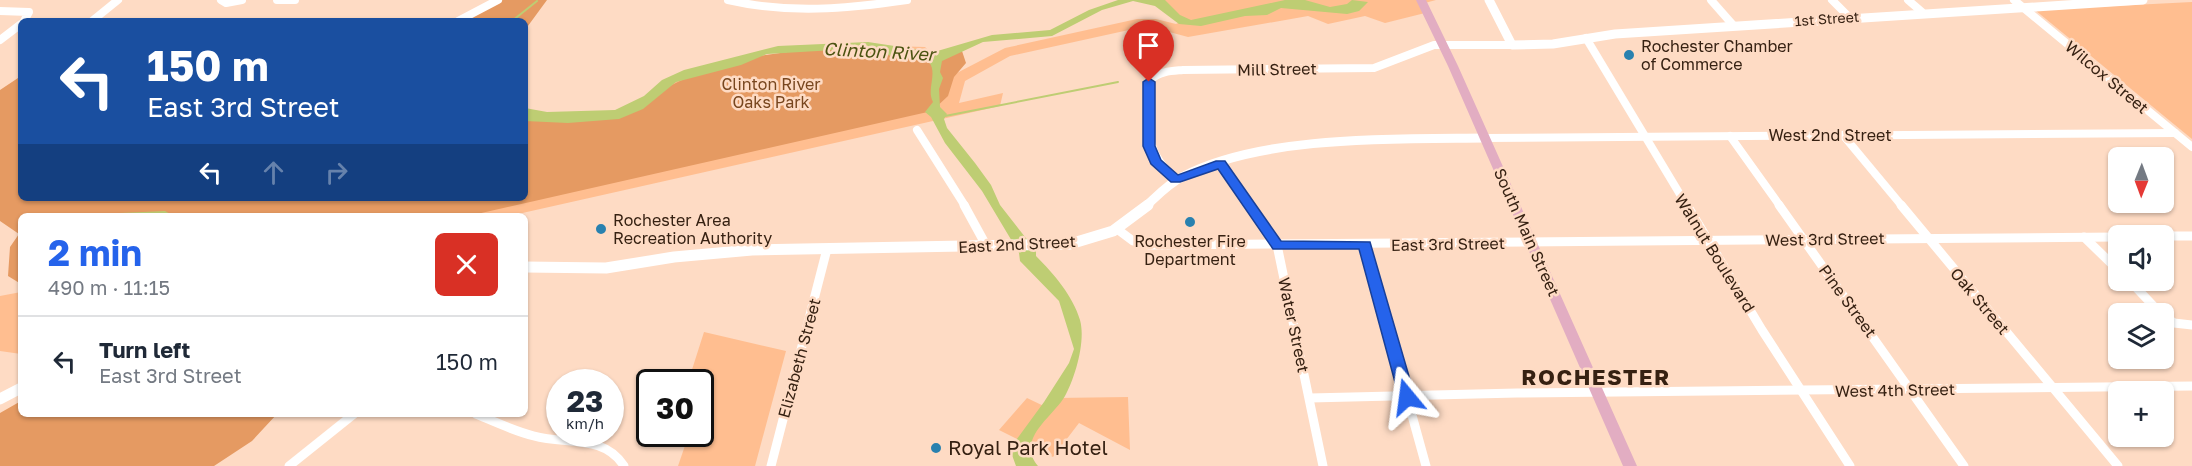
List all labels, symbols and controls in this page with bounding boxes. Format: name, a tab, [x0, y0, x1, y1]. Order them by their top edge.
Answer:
street label: 1st Street	[1794, 8, 1860, 29]
pin	[1123, 20, 1174, 82]
icon: arrive	[1132, 29, 1165, 62]
place label: Rochester Chamber of Commerce	[1641, 36, 1793, 74]
street label: Wilcox Street	[2061, 36, 2153, 118]
water label: Clinton River	[823, 37, 938, 65]
text: 150 m	[147, 40, 269, 90]
icon: left	[48, 42, 126, 120]
marker: Rochester Chamber of Commerce	[1622, 48, 1636, 62]
street label: Mill Street	[1237, 58, 1317, 80]
park label: Clinton River Oaks Park	[721, 74, 821, 112]
text: East 3rd Street	[147, 91, 340, 123]
street label: West 2nd Street	[1768, 125, 1892, 145]
north arrow	[2108, 147, 2174, 213]
map controls	[2108, 147, 2174, 447]
icon: left	[194, 156, 227, 189]
icon: ahead	[257, 156, 290, 189]
icon: right	[320, 156, 353, 189]
street label: South Main Street	[1490, 165, 1564, 299]
street label: Walnut Boulevard	[1670, 190, 1760, 316]
place label: Rochester Area Recreation Authority	[613, 210, 772, 248]
marker: Rochester Fire Department	[1183, 215, 1197, 229]
marker: Rochester Area Recreation Authority	[594, 222, 608, 236]
button: sound	[2108, 225, 2174, 291]
street label: West 3rd Street	[1765, 228, 1885, 250]
text: 2 min	[48, 231, 142, 274]
street label: East 2nd Street	[958, 231, 1076, 257]
place label: Rochester Fire Department	[1134, 231, 1246, 269]
button: close	[435, 233, 498, 296]
street label: East 3rd Street	[1391, 233, 1505, 255]
street label: Pine Street	[1815, 261, 1881, 341]
street label: Oak Street	[1946, 263, 2014, 339]
text: 490 m · 11:15	[48, 275, 170, 299]
street label: Water Street	[1274, 276, 1314, 374]
street label: Elizabeth Street	[773, 296, 825, 420]
button: layers	[2108, 303, 2174, 369]
text: Turn left	[99, 336, 190, 363]
icon: left	[48, 345, 81, 378]
text: 150 m	[436, 348, 498, 375]
text: East 3rd Street	[99, 363, 242, 387]
district label: ROCHESTER	[1521, 363, 1671, 390]
position arrow	[1375, 365, 1439, 429]
speed limit sign: 30	[636, 369, 714, 447]
street label: West 4th Street	[1835, 379, 1955, 401]
button: +	[2108, 381, 2174, 447]
text: 23	[567, 383, 603, 419]
text: km/h	[566, 414, 604, 432]
place label: Royal Park Hotel	[948, 435, 1108, 459]
marker: Royal Park Hotel	[929, 441, 943, 455]

